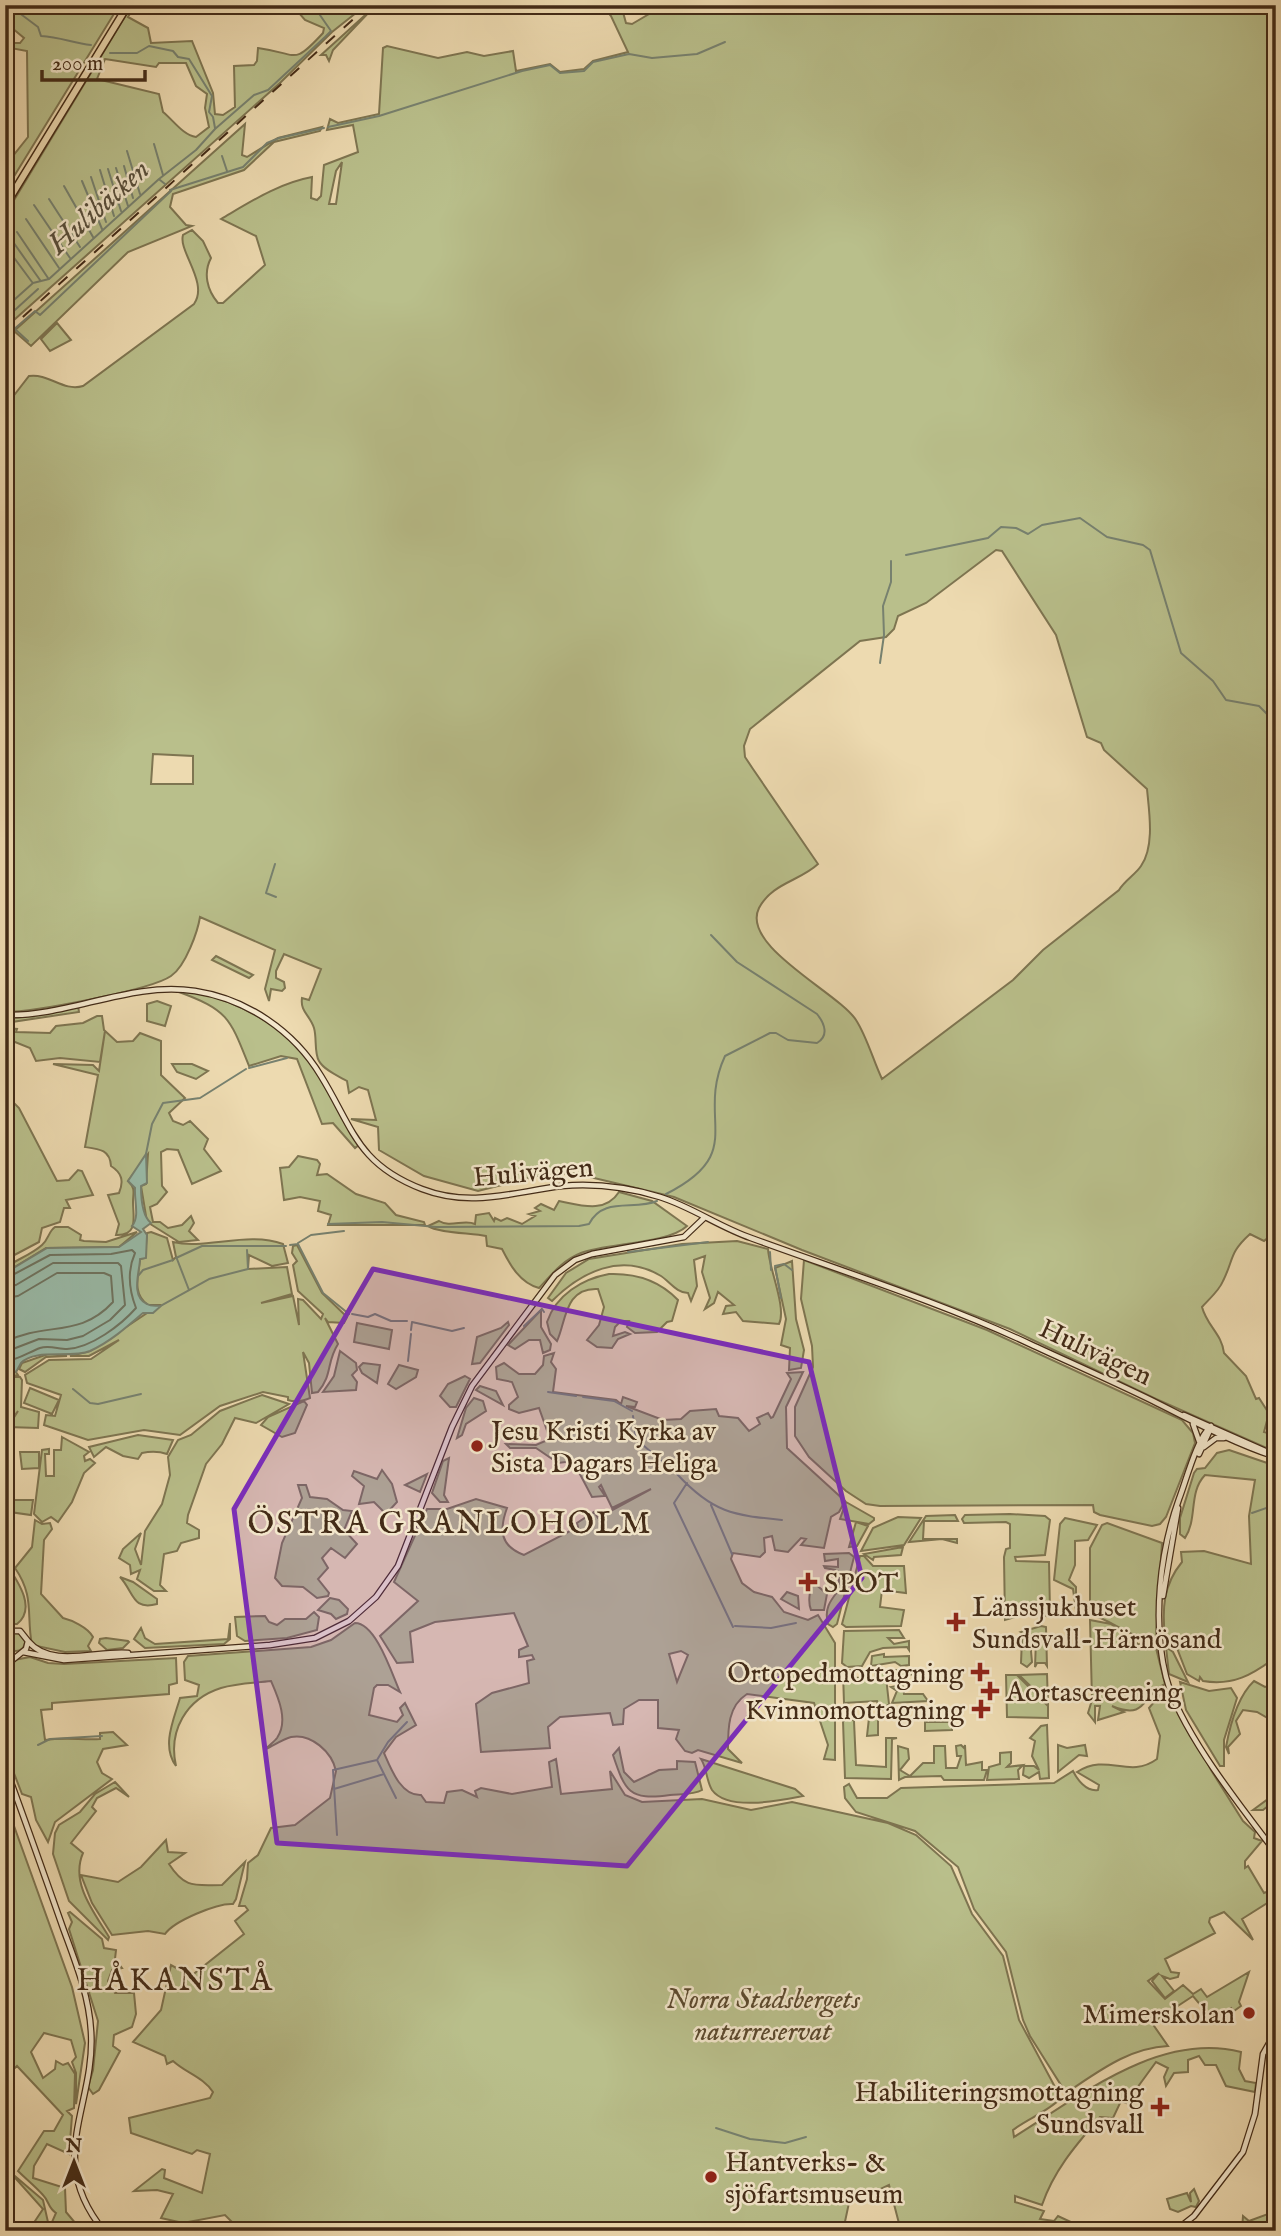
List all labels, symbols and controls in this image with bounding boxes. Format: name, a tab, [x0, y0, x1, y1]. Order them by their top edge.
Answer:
scale bar	[42, 38, 145, 82]
text: 200 m	[52, 51, 103, 78]
water label: Hulibäcken	[39, 151, 159, 264]
street label: Hulivägen	[472, 1151, 595, 1196]
street label: Hulivägen	[1033, 1312, 1157, 1395]
place label: Jesu Kristi Kyrka av Sista Dagars Heliga	[488, 1415, 718, 1482]
marker: Jesu Kristi Kyrka av Sista Dagars Heliga	[469, 1438, 485, 1454]
district label: ÖSTRA GRANLOHOLM	[248, 1504, 652, 1545]
place label: SPOT	[824, 1567, 899, 1602]
marker: SPOT	[798, 1572, 818, 1592]
place label: Länssjukhuset Sundsvall-Härnösand	[972, 1591, 1222, 1658]
marker: Länssjukhuset Sundsvall-Härnösand	[946, 1612, 966, 1632]
place label: Ortopedmottagning	[727, 1657, 965, 1692]
marker: Ortopedmottagning	[970, 1662, 990, 1682]
place label: Aortascreening	[1005, 1676, 1183, 1711]
marker: Aortascreening	[980, 1681, 1000, 1701]
place label: Kvinnomottagning	[745, 1694, 966, 1729]
marker: Kvinnomottagning	[971, 1699, 991, 1719]
district label: HÅKANSTÅ	[76, 1960, 274, 2002]
park label: Norra Stadsbergets naturreservat	[666, 1983, 861, 2050]
place label: Mimerskolan	[1082, 1998, 1235, 2033]
marker: Mimerskolan	[1241, 2005, 1257, 2021]
place label: Habiliteringsmottagning Sundsvall	[855, 2076, 1145, 2143]
marker: Habiliteringsmottagning Sundsvall	[1150, 2097, 1170, 2117]
north arrow	[38, 2128, 108, 2198]
text: N	[65, 2135, 83, 2159]
place label: Hantverks- & sjöfartsmuseum	[725, 2146, 903, 2213]
marker: Hantverks- & sjöfartsmuseum	[703, 2169, 719, 2185]

